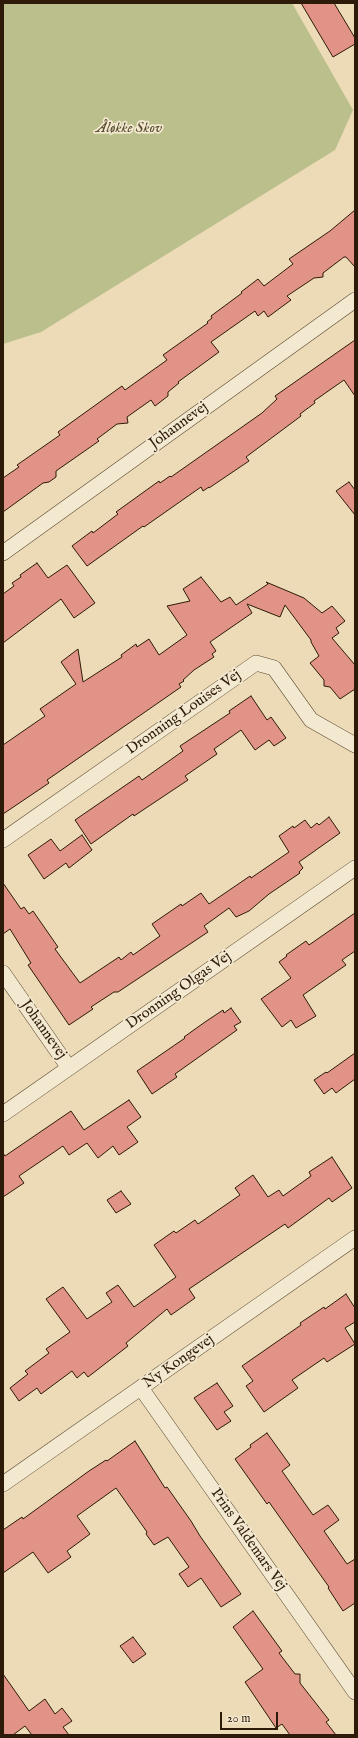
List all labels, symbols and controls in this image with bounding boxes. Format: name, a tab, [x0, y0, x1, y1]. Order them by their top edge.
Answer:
park label: Åløkke Skov	[96, 120, 162, 138]
street label: Johannevej	[146, 399, 212, 453]
street label: Dronning Louises Vej	[123, 667, 245, 759]
street label: Dronning Olgas Vej	[123, 948, 235, 1034]
street label: Johannevej	[16, 997, 70, 1063]
street label: Ny Kongevej	[140, 1331, 218, 1393]
street label: Prins Valdemars Vej	[206, 1485, 290, 1595]
scale bar	[222, 1704, 280, 1730]
text: 20 m	[227, 1711, 250, 1726]

